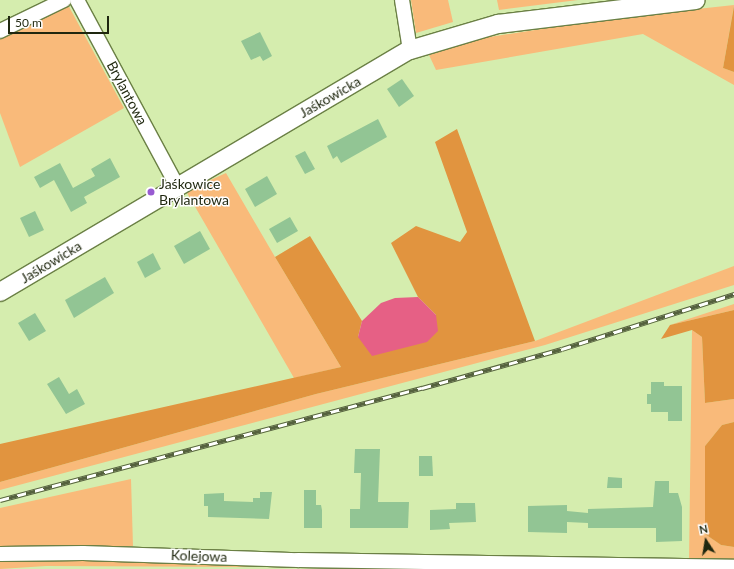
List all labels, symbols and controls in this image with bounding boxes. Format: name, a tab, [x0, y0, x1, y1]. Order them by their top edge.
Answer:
scale bar	[10, 8, 111, 34]
text: 50 m	[15, 15, 42, 30]
street label: Brylantowa	[103, 58, 151, 128]
street label: Jaśkowicka	[296, 73, 364, 121]
place label: Jaśkowice Brylantowa	[159, 176, 229, 208]
marker: Jaśkowice Brylantowa	[146, 187, 156, 197]
street label: Jaśkowicka	[17, 237, 85, 287]
north arrow	[686, 521, 726, 561]
text: N	[698, 522, 709, 536]
street label: Kolejowa	[171, 547, 227, 565]

